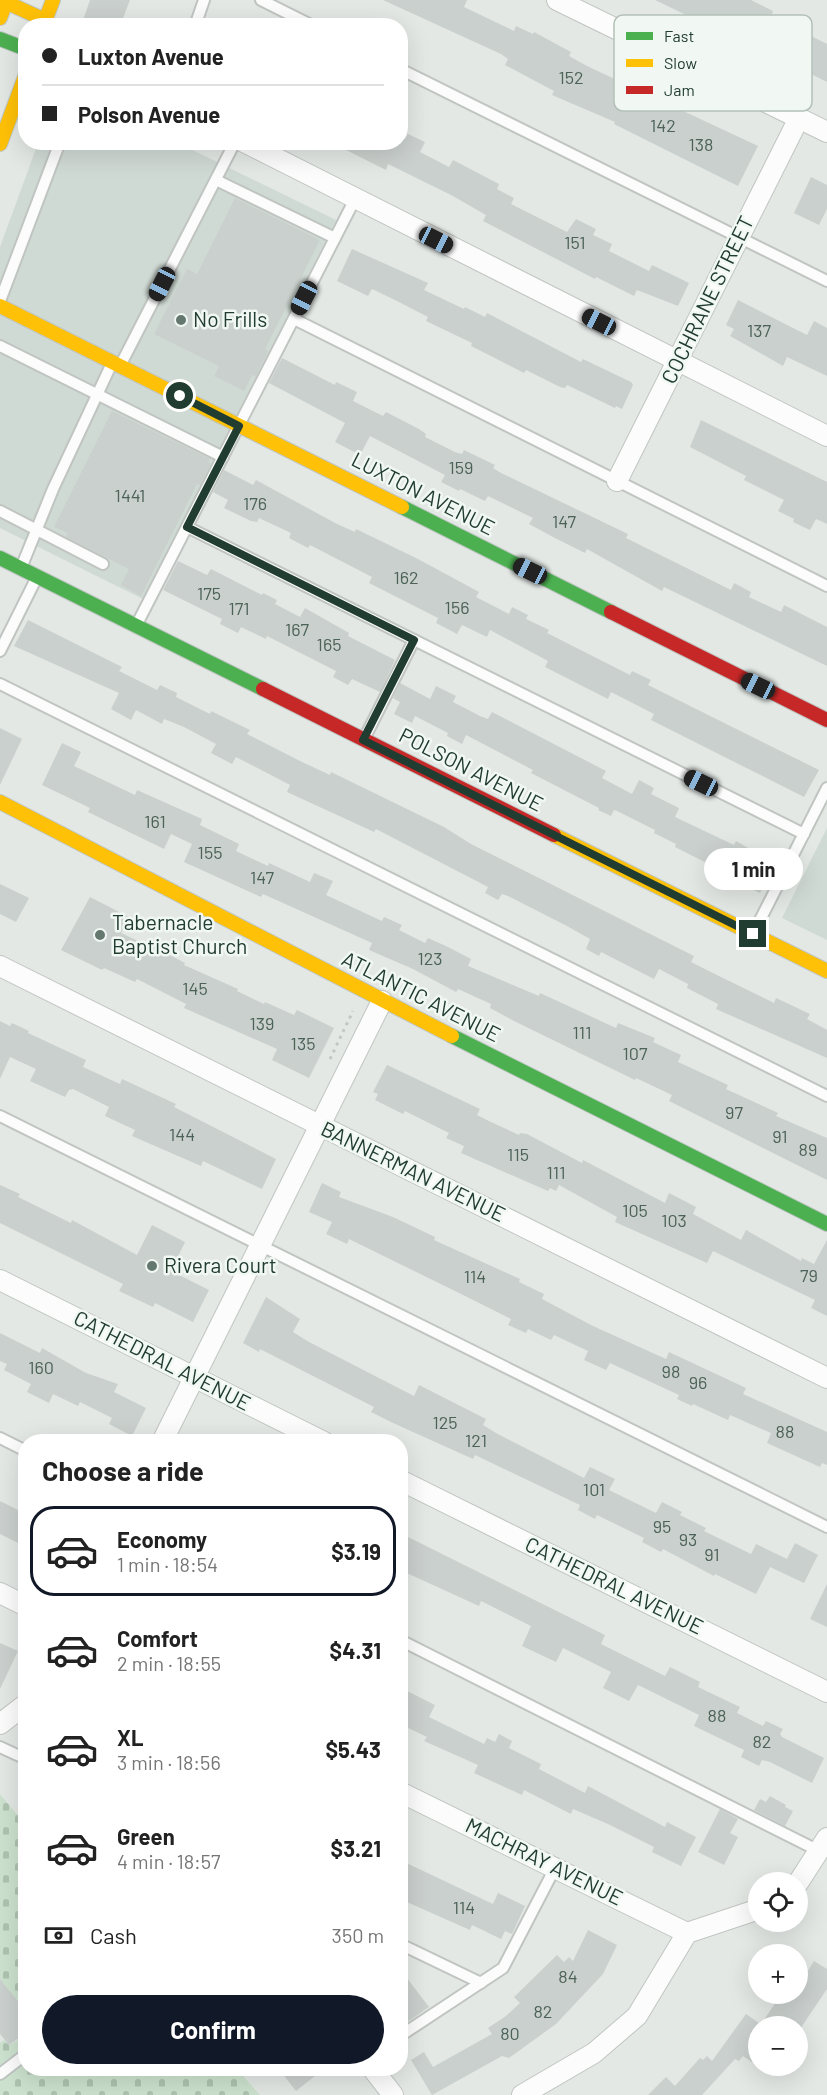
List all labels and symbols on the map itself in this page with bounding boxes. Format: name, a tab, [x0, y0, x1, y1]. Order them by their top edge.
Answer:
legend	[614, 15, 812, 111]
text: Fast	[664, 26, 694, 45]
text: Slow	[664, 53, 697, 72]
house number: 152	[558, 66, 584, 88]
text: Jam	[664, 80, 695, 99]
house number: 142	[650, 114, 676, 136]
house number: 138	[689, 133, 713, 155]
street label: COCHRANE STREET	[655, 211, 758, 387]
car	[416, 224, 456, 256]
house number: 151	[564, 231, 586, 253]
car	[146, 264, 178, 304]
car	[288, 278, 320, 318]
place label: No Frills	[193, 306, 267, 331]
car	[579, 306, 619, 338]
marker: No Frills	[174, 313, 188, 327]
house number: 137	[747, 319, 772, 341]
route start	[166, 382, 193, 409]
street label: LUXTON AVENUE	[348, 446, 499, 540]
house number: 159	[449, 456, 473, 478]
house number: 1441	[115, 484, 145, 506]
house number: 176	[243, 492, 267, 514]
house number: 147	[552, 510, 577, 532]
car	[510, 555, 550, 587]
house number: 162	[393, 566, 419, 588]
house number: 175	[197, 582, 221, 604]
house number: 156	[445, 596, 469, 618]
house number: 171	[228, 597, 250, 619]
house number: 167	[285, 618, 310, 640]
house number: 165	[317, 633, 341, 655]
car	[738, 670, 778, 702]
street label: POLSON AVENUE	[396, 722, 548, 816]
car	[681, 767, 721, 799]
house number: 161	[144, 810, 166, 832]
house number: 155	[198, 841, 222, 863]
callout: 1 min	[704, 847, 802, 889]
house number: 147	[250, 866, 275, 888]
place label: Tabernacle Baptist Church	[112, 909, 247, 958]
route end	[739, 920, 766, 947]
marker: Tabernacle Baptist Church	[93, 928, 107, 942]
street label: ATLANTIC AVENUE	[338, 945, 505, 1046]
house number: 123	[417, 947, 443, 969]
house number: 145	[182, 977, 208, 999]
house number: 139	[250, 1012, 274, 1034]
house number: 111	[572, 1021, 592, 1043]
house number: 135	[291, 1032, 315, 1054]
house number: 107	[623, 1042, 648, 1064]
house number: 97	[725, 1101, 743, 1123]
street label: BANNERMAN AVENUE	[317, 1115, 510, 1226]
house number: 144	[169, 1123, 195, 1145]
house number: 91	[772, 1125, 788, 1147]
house number: 89	[799, 1138, 817, 1160]
house number: 115	[507, 1143, 529, 1165]
house number: 111	[546, 1161, 566, 1183]
house number: 105	[622, 1199, 648, 1221]
house number: 103	[661, 1209, 687, 1231]
place label: Rivera Court	[164, 1252, 277, 1277]
marker: Rivera Court	[145, 1259, 159, 1273]
house number: 79	[800, 1264, 818, 1286]
house number: 114	[464, 1265, 486, 1287]
street label: CATHEDRAL AVENUE	[70, 1304, 255, 1415]
house number: 160	[28, 1356, 54, 1378]
house number: 98	[662, 1360, 680, 1382]
house number: 96	[689, 1371, 707, 1393]
house number: 125	[432, 1411, 458, 1433]
house number: 88	[776, 1420, 794, 1442]
house number: 121	[465, 1429, 487, 1451]
house number: 101	[583, 1478, 605, 1500]
house number: 95	[653, 1515, 671, 1537]
house number: 93	[679, 1528, 697, 1550]
street label: CATHEDRAL AVENUE	[522, 1531, 708, 1639]
house number: 91	[704, 1543, 720, 1565]
house number: 88	[708, 1704, 726, 1726]
house number: 82	[752, 1730, 772, 1752]
street label: MACHRAY AVENUE	[462, 1812, 627, 1910]
house number: 114	[453, 1896, 475, 1918]
house number: 84	[558, 1965, 578, 1987]
house number: 82	[533, 2000, 553, 2022]
house number: 80	[500, 2022, 520, 2044]

